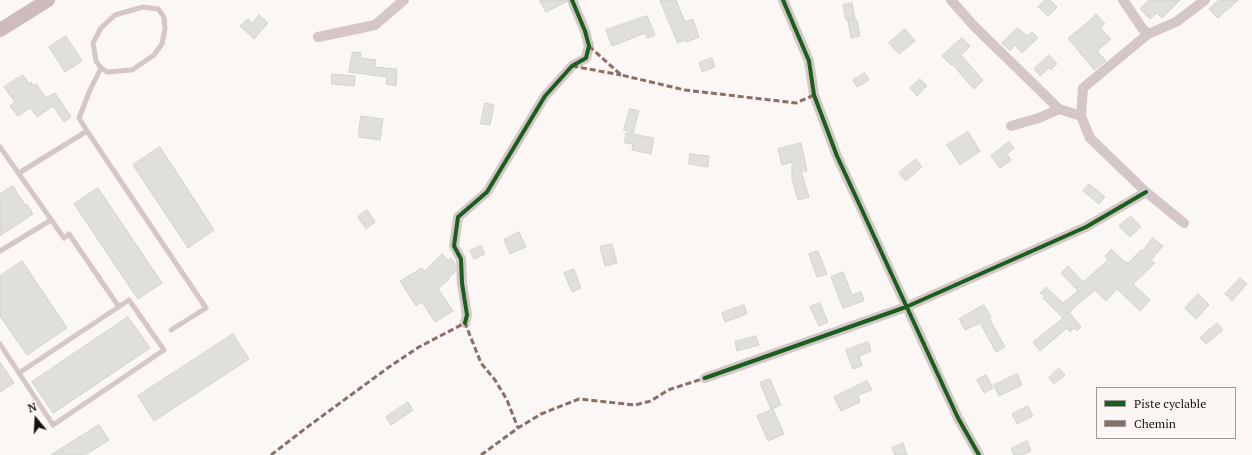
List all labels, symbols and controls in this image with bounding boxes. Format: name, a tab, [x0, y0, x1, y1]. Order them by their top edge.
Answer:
legend	[1096, 387, 1236, 439]
text: Piste cyclable	[1134, 396, 1206, 411]
north arrow	[16, 399, 56, 439]
text: N	[26, 400, 38, 416]
text: Chemin	[1134, 416, 1176, 431]

